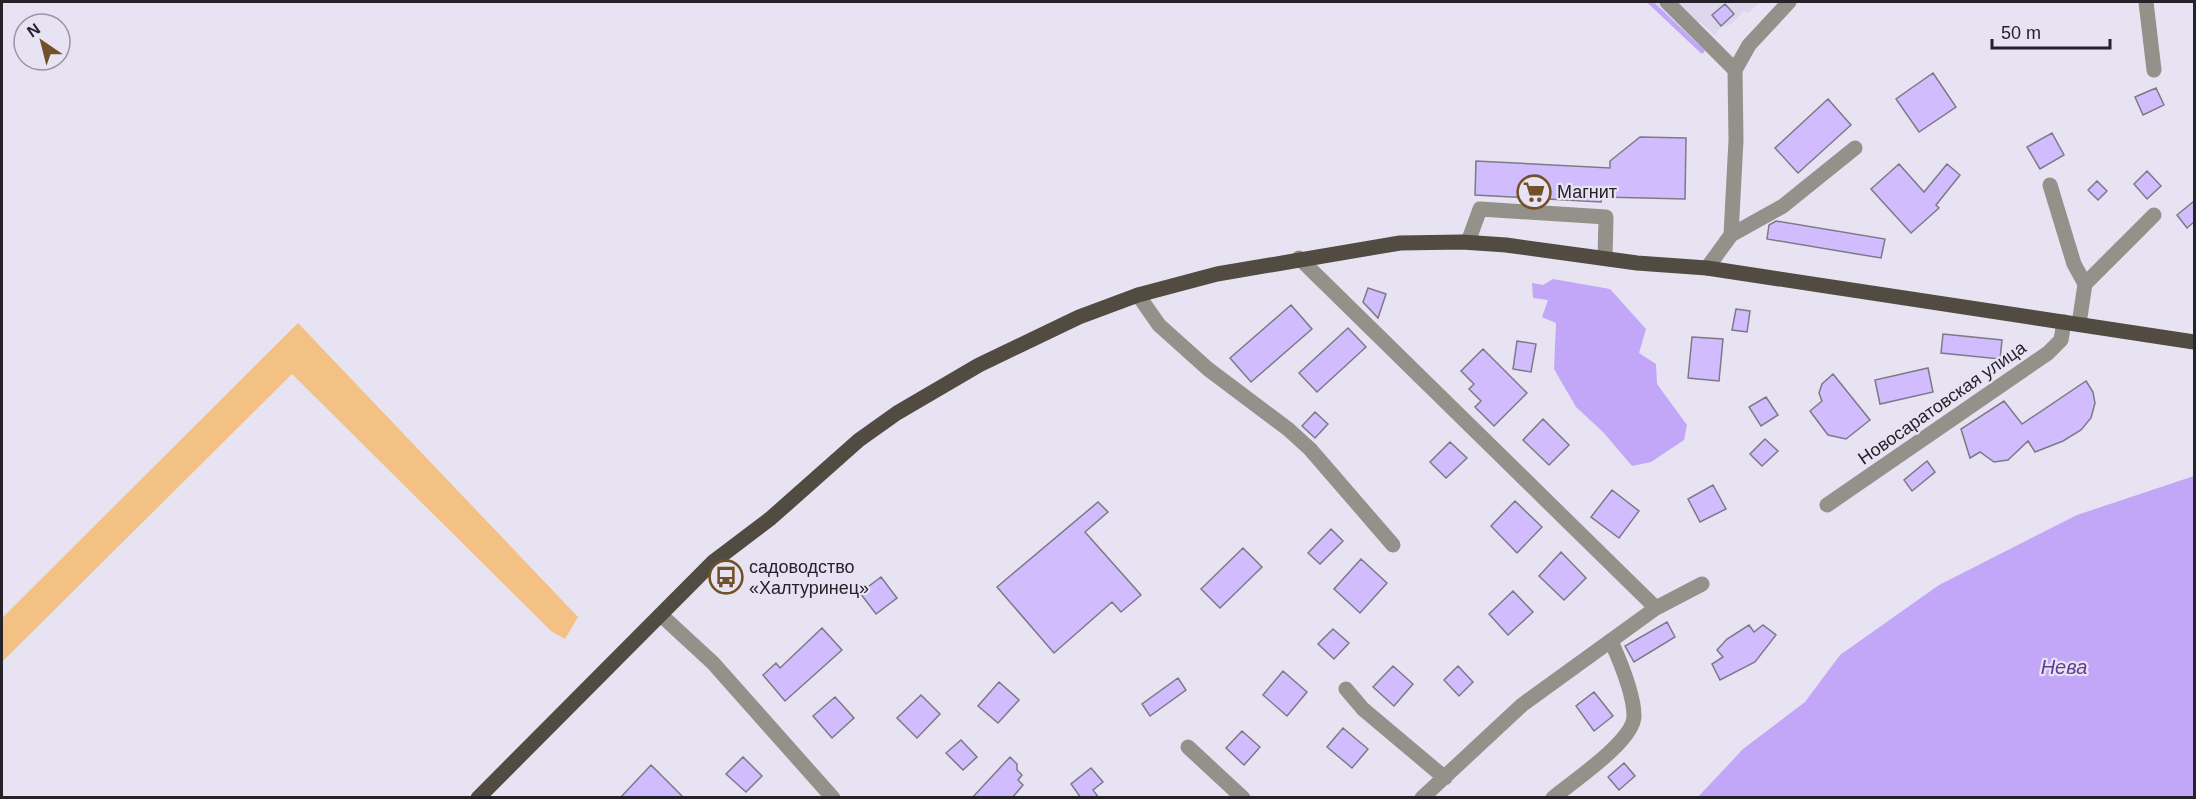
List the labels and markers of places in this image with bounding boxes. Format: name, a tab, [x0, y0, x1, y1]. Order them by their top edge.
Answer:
supermarket icon: Магнит	[1516, 174, 1552, 210]
place label: Магнит	[1557, 182, 1617, 202]
place label: садоводство «Халтуринец»	[749, 557, 869, 598]
bus stop icon: садоводство «Халтуринец»	[708, 559, 744, 595]

